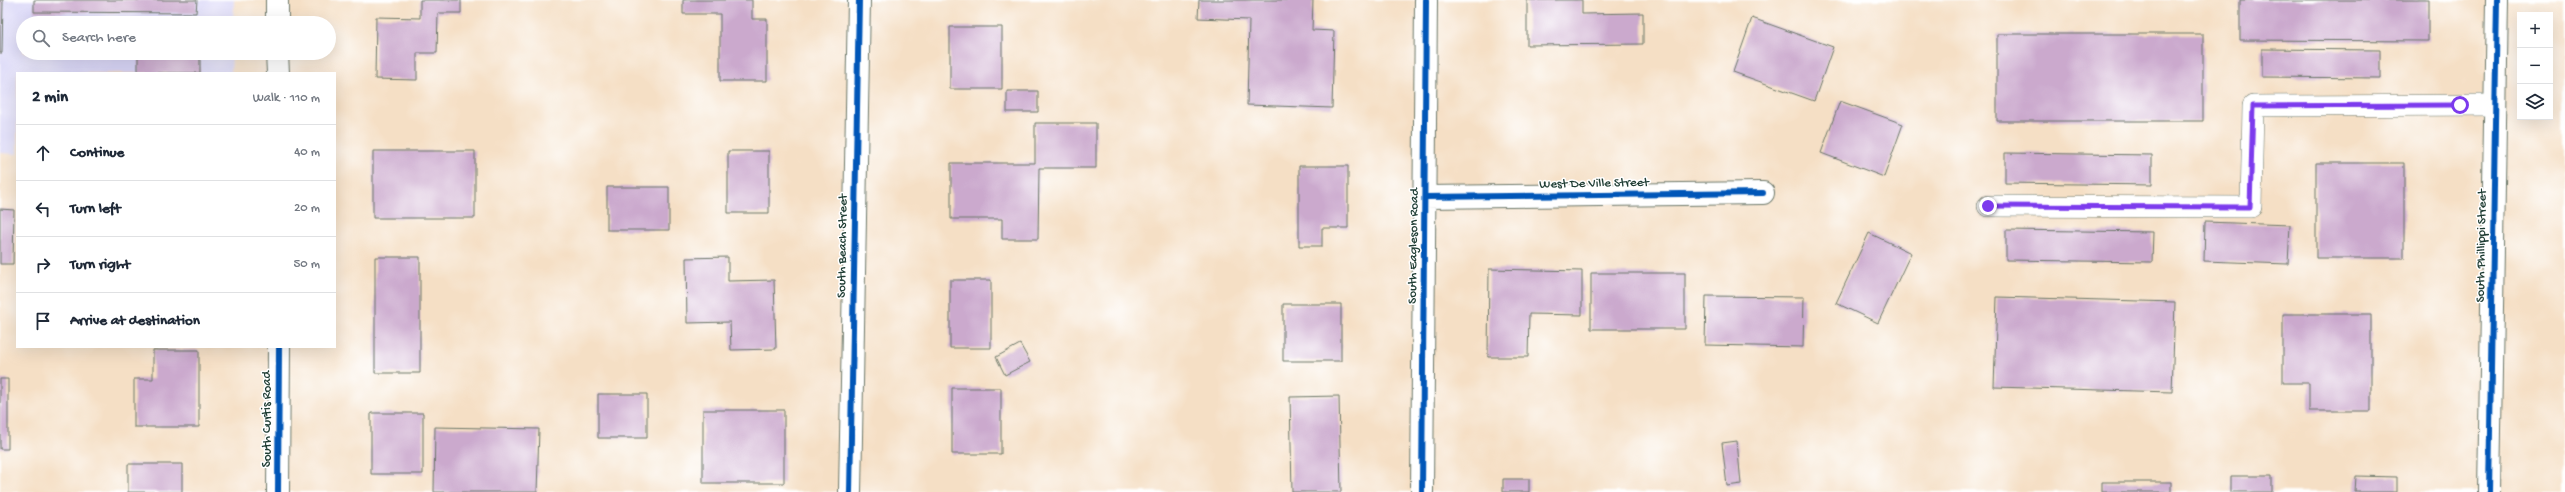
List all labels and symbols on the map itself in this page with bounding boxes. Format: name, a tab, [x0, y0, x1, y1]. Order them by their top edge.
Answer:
route start	[2451, 96, 2469, 114]
street label: West De Ville Street	[1539, 176, 1651, 192]
street label: South Eagleson Road	[1405, 187, 1423, 304]
street label: South Phillippi Street	[2474, 188, 2491, 303]
street label: South Beach Street	[835, 192, 851, 298]
route end	[1979, 197, 1997, 215]
street label: South Curtis Road	[260, 369, 275, 467]

